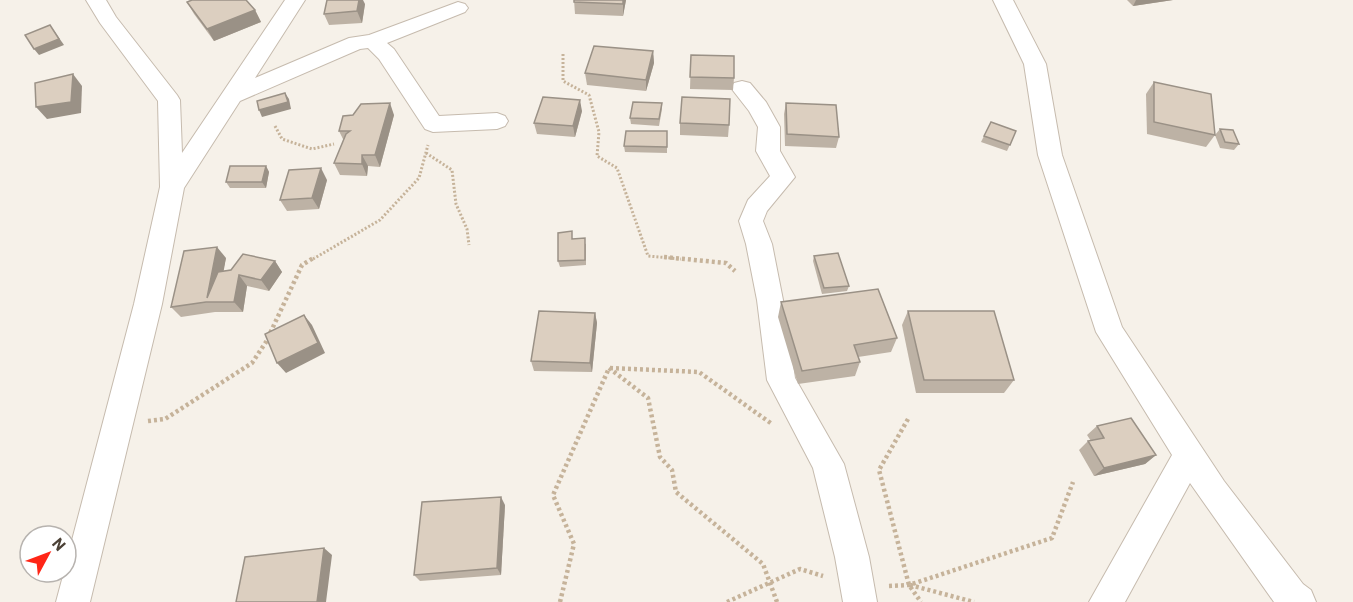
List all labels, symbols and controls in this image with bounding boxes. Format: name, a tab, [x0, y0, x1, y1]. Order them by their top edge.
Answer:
north arrow	[18, 524, 78, 584]
text: N	[49, 534, 70, 554]

